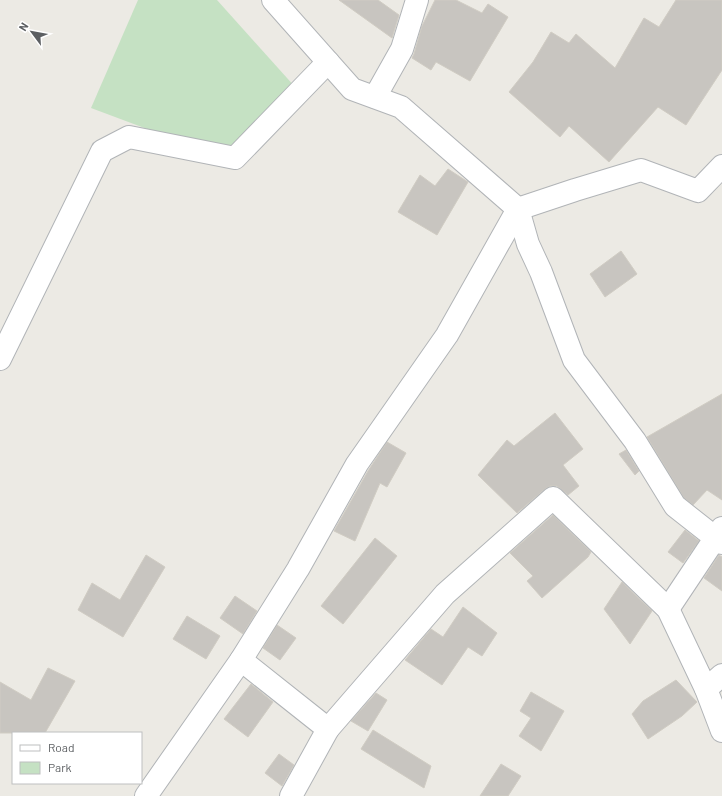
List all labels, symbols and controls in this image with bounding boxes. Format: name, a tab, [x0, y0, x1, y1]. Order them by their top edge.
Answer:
north arrow	[12, 12, 52, 52]
text: N	[16, 20, 31, 33]
legend	[12, 732, 142, 784]
text: Road	[48, 740, 75, 754]
text: Park	[48, 760, 72, 774]

